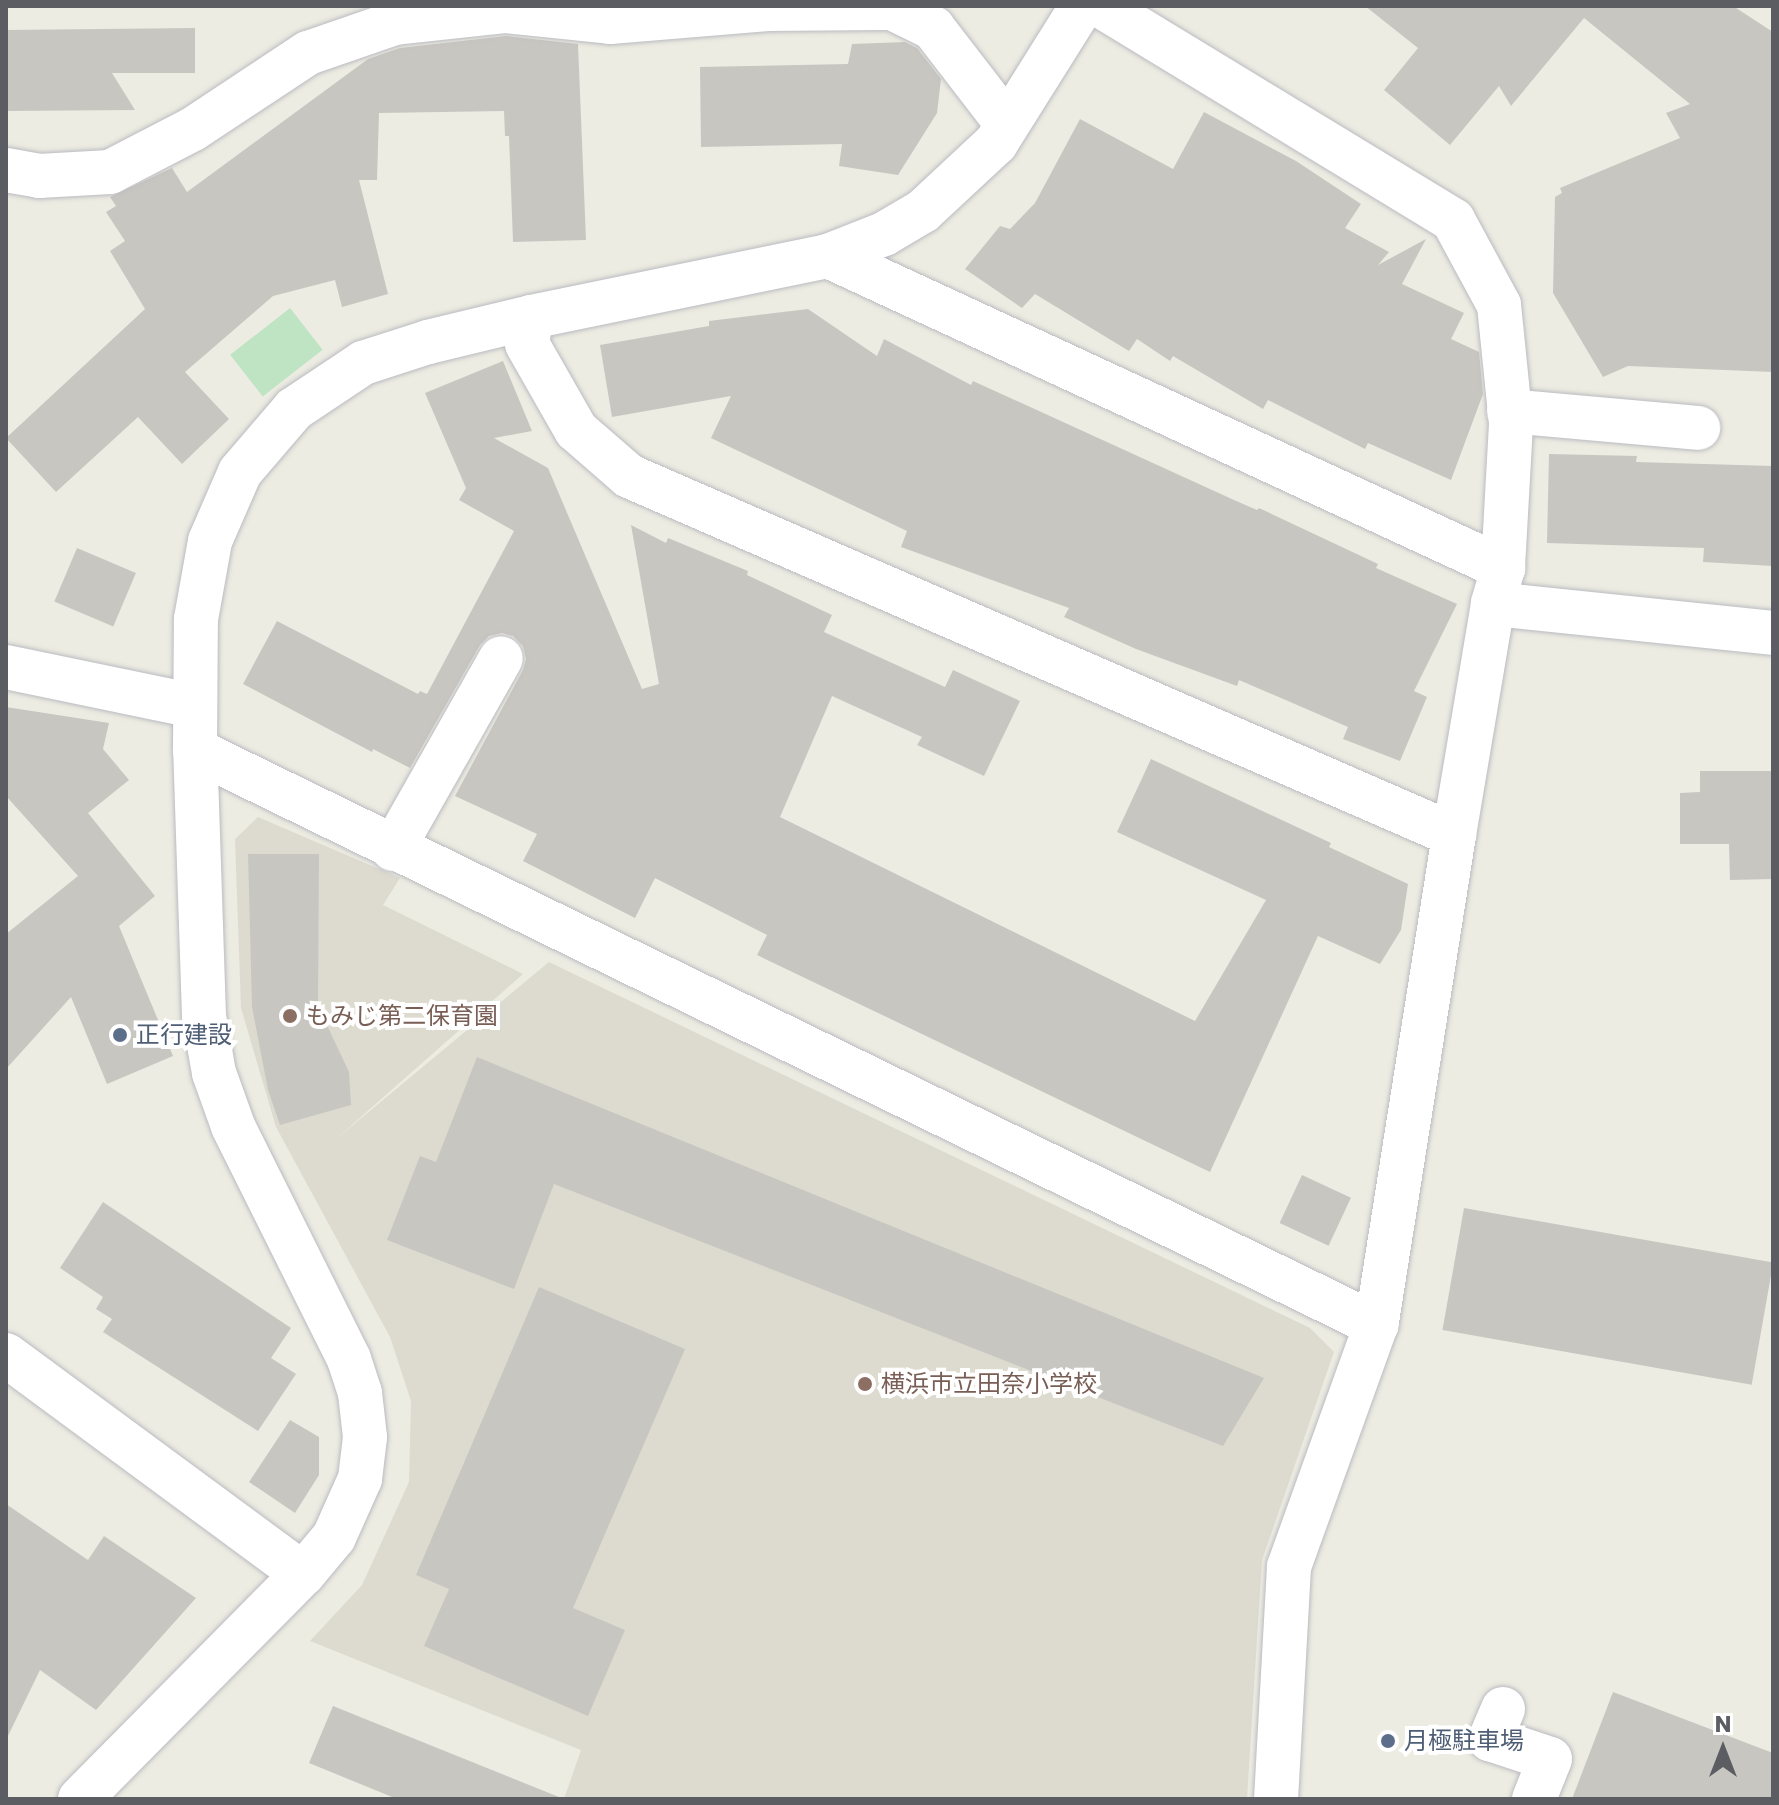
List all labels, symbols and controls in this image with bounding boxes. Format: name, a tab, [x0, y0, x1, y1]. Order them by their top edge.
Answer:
place label: もみじ第二保育園	[306, 1002, 498, 1030]
marker: もみじ第二保育園	[281, 1007, 299, 1025]
place label: 正行建設	[136, 1021, 232, 1049]
marker: 正行建設	[111, 1026, 129, 1044]
place label: 横浜市立田奈小学校	[881, 1370, 1097, 1398]
marker: 横浜市立田奈小学校	[856, 1375, 874, 1393]
north arrow	[1683, 1709, 1763, 1789]
text: N	[1715, 1709, 1731, 1740]
place label: 月極駐車場	[1404, 1727, 1524, 1755]
marker: 月極駐車場	[1379, 1732, 1397, 1750]

